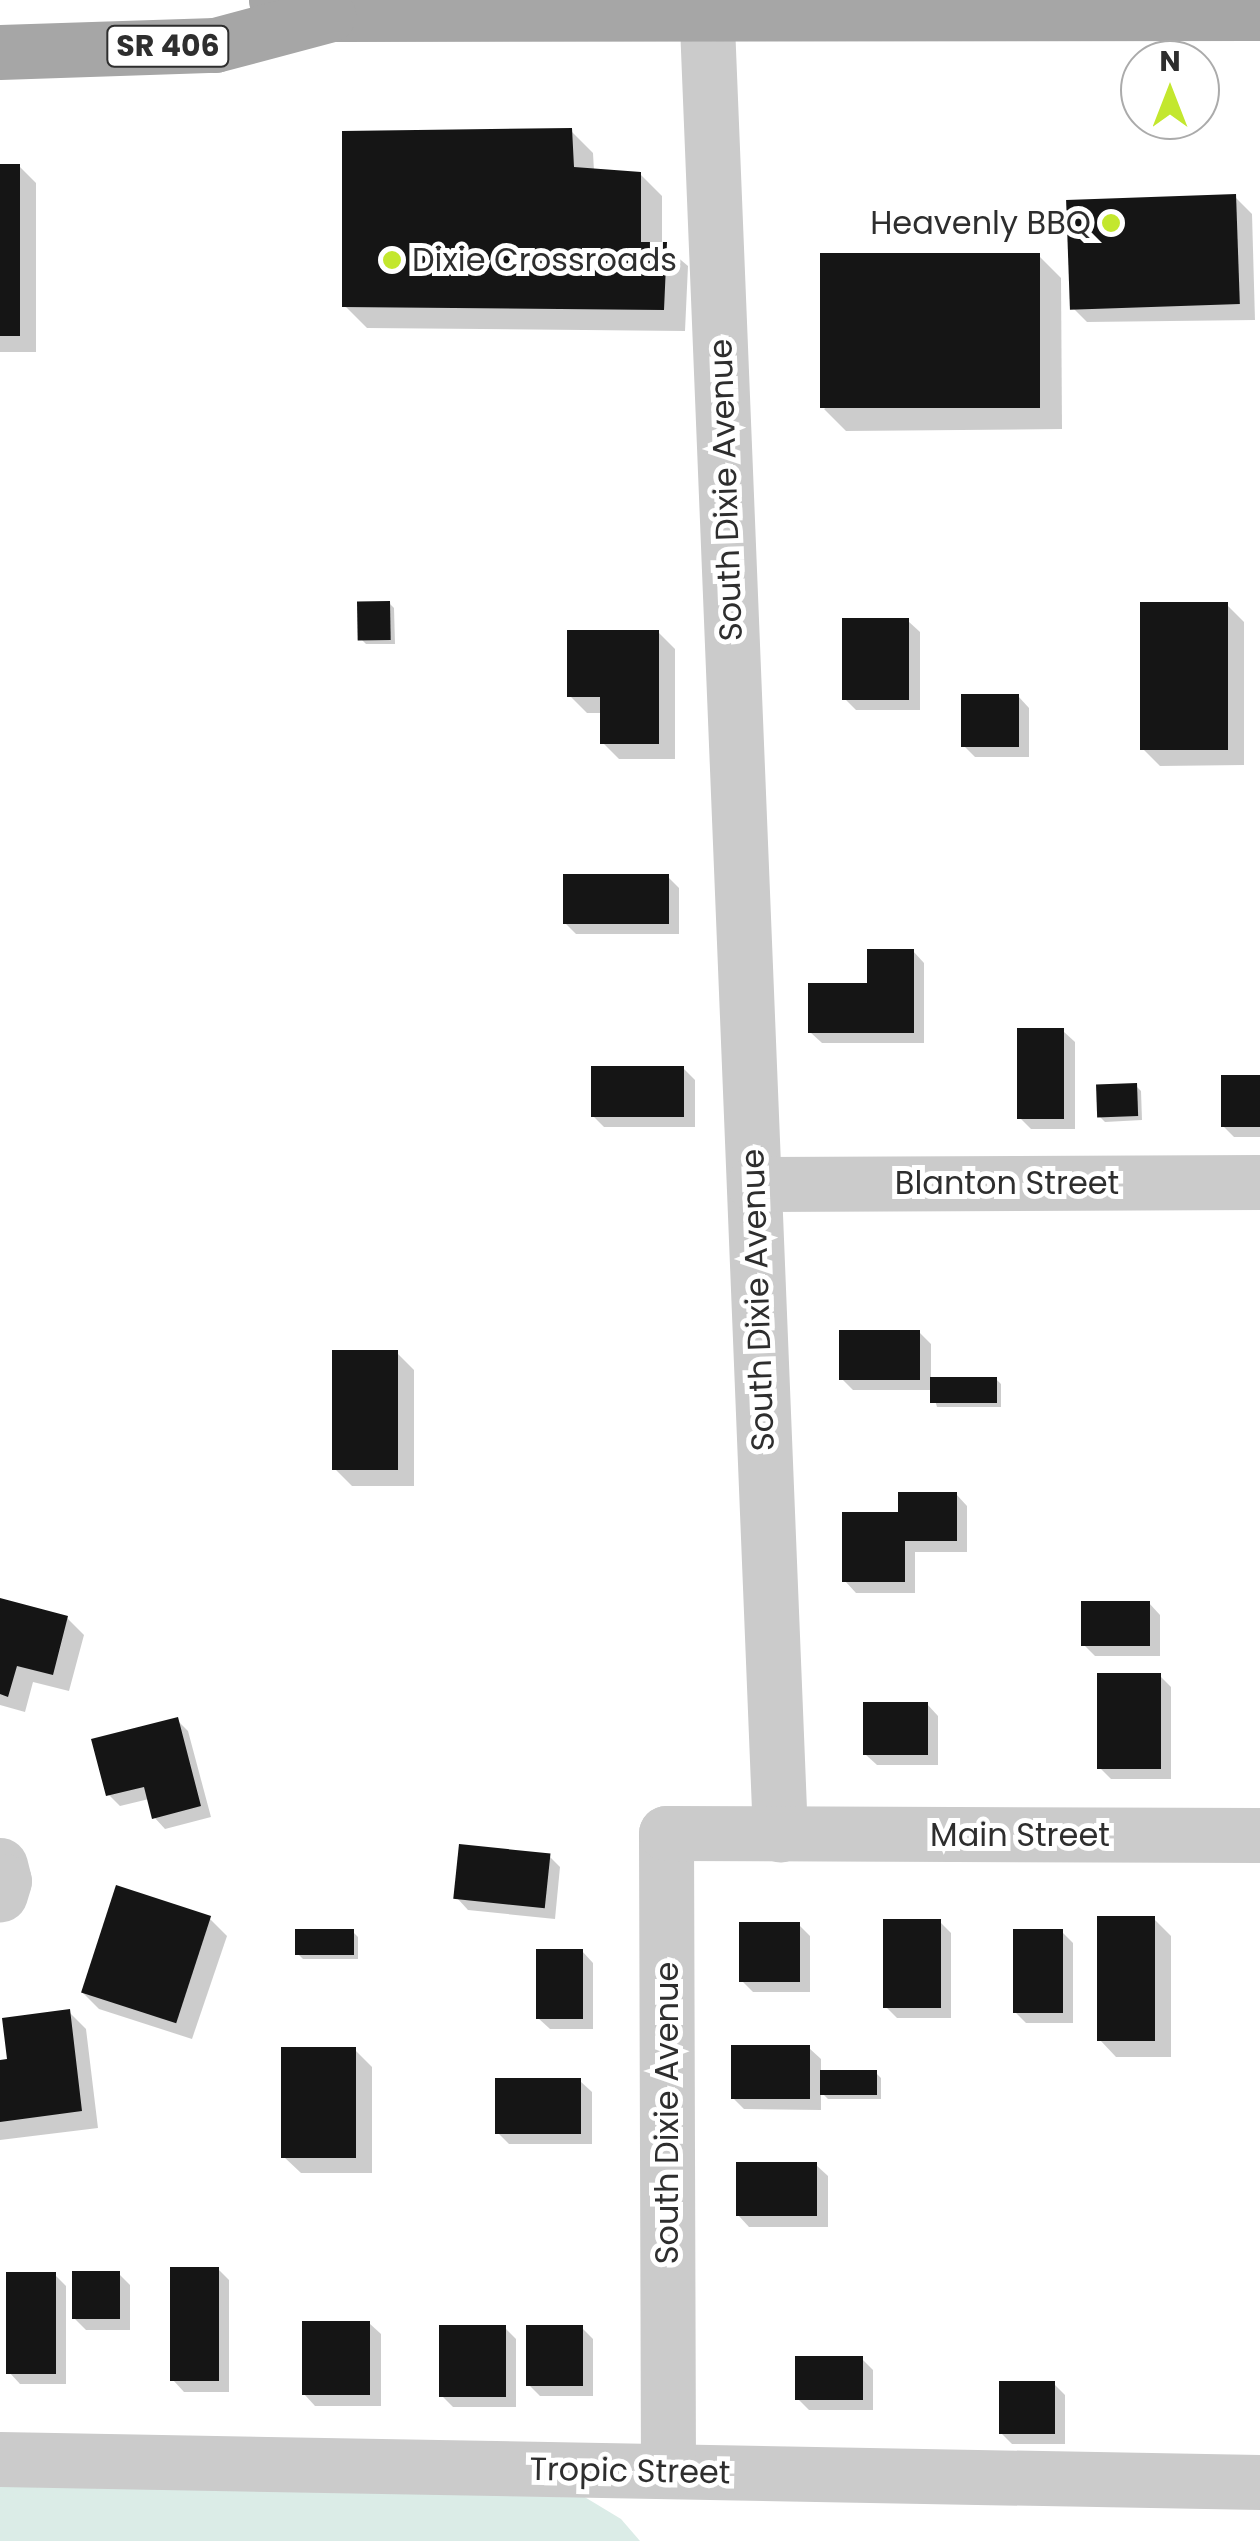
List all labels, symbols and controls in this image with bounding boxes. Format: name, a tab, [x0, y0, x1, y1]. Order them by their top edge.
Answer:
road number: SR 406	[106, 21, 230, 71]
north arrow	[1120, 40, 1220, 140]
text: N	[1159, 42, 1181, 81]
place label: Heavenly BBQ	[870, 204, 1091, 242]
marker: Heavenly BBQ	[1100, 212, 1122, 234]
place label: Dixie Crossroads	[412, 241, 677, 279]
marker: Dixie Crossroads	[381, 249, 403, 271]
street label: South Dixie Avenue	[702, 338, 750, 642]
street label: South Dixie Avenue	[734, 1148, 782, 1452]
street label: Blanton Street	[895, 1164, 1119, 1202]
street label: Main Street	[930, 1816, 1110, 1854]
street label: South Dixie Avenue	[648, 1962, 686, 2264]
street label: Tropic Street	[529, 2450, 731, 2492]

